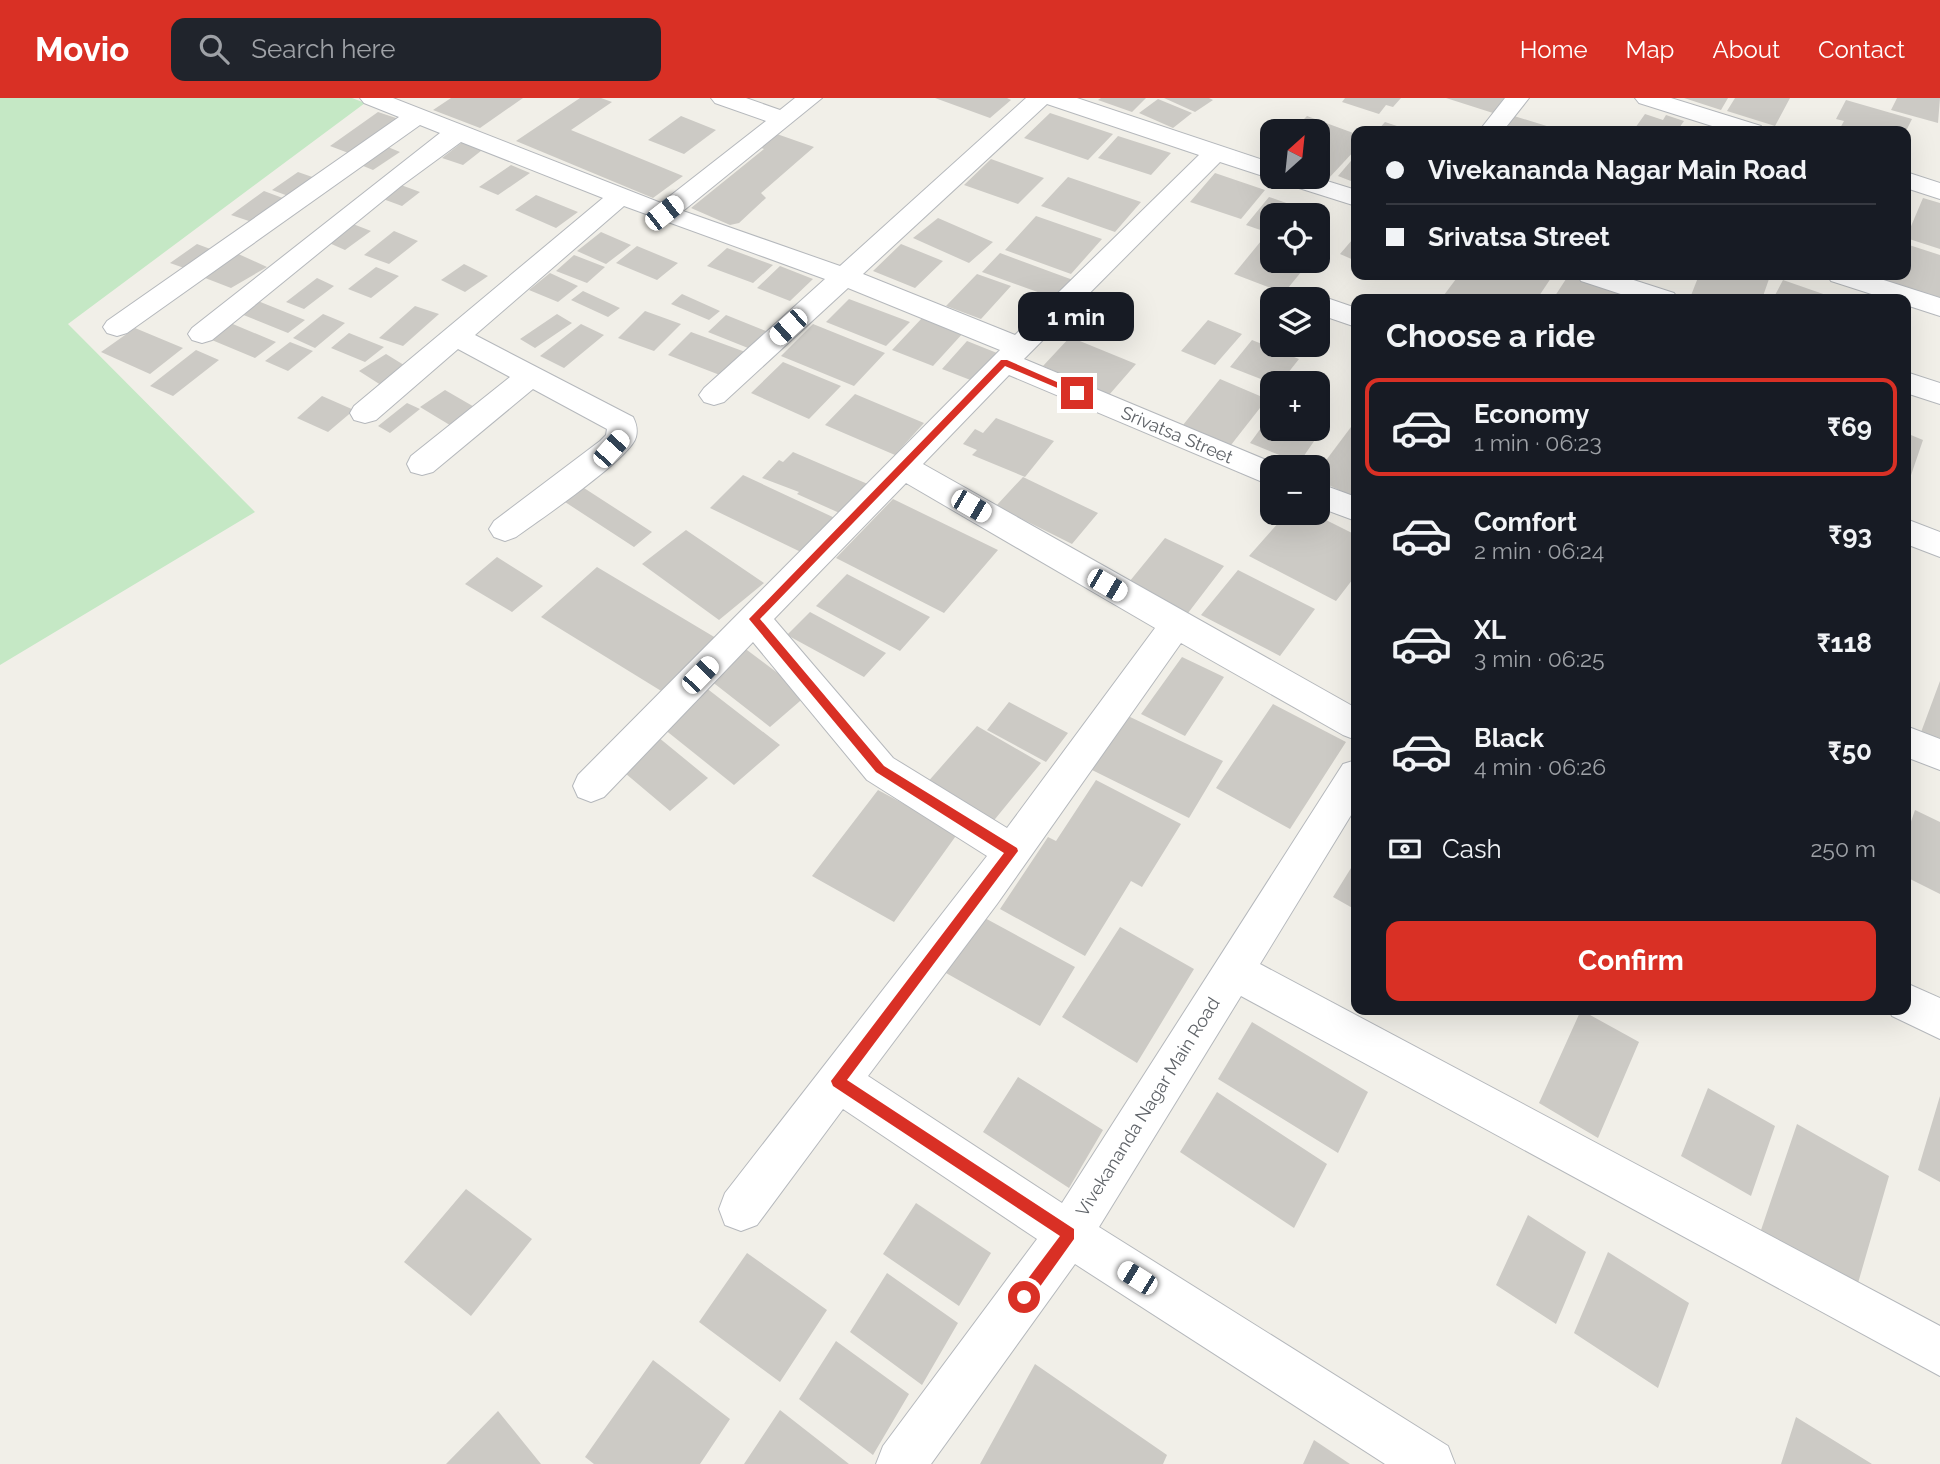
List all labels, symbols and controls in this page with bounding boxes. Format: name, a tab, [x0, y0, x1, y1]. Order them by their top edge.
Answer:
search box	[171, 18, 661, 81]
text: Movio	[35, 30, 129, 69]
icon: search	[195, 30, 233, 68]
text: Search here	[251, 34, 396, 64]
text: Home	[1520, 35, 1588, 64]
text: Map	[1626, 35, 1674, 64]
text: About	[1712, 35, 1780, 64]
text: Contact	[1818, 35, 1905, 64]
north arrow	[1260, 119, 1330, 189]
map controls	[1260, 119, 1330, 525]
text: Vivekananda Nagar Main Road	[1428, 155, 1807, 185]
car	[641, 192, 688, 234]
button: locate	[1260, 203, 1330, 273]
text: Srivatsa Street	[1428, 222, 1610, 252]
button: layers	[1260, 287, 1330, 357]
callout: 1 min	[1019, 292, 1135, 341]
text: 1 min	[1047, 303, 1105, 330]
car	[766, 305, 811, 349]
text: Choose a ride	[1386, 317, 1595, 354]
button: +	[1260, 371, 1330, 441]
route end	[1061, 377, 1093, 409]
icon: car	[1390, 396, 1453, 459]
text: Economy	[1474, 399, 1589, 429]
street label: Srivatsa Street	[1118, 402, 1236, 468]
text: ₹69	[1827, 412, 1872, 442]
car	[590, 426, 633, 472]
text: 1 min · 06:23	[1474, 429, 1602, 456]
button: −	[1260, 455, 1330, 525]
car	[948, 486, 995, 526]
icon: car	[1390, 504, 1453, 567]
text: Comfort	[1474, 507, 1577, 537]
text: ₹93	[1828, 520, 1872, 550]
text: 2 min · 06:24	[1474, 537, 1604, 564]
car	[1084, 565, 1131, 605]
icon: car	[1390, 612, 1453, 675]
text: XL	[1474, 615, 1506, 645]
text: ₹118	[1817, 628, 1872, 658]
text: 3 min · 06:25	[1474, 645, 1605, 672]
car	[678, 653, 723, 697]
icon: car	[1390, 720, 1453, 783]
text: Black	[1474, 723, 1544, 753]
text: ₹50	[1828, 736, 1872, 766]
text: 4 min · 06:26	[1474, 753, 1606, 780]
icon: cash	[1386, 830, 1424, 868]
text: Cash	[1442, 834, 1502, 864]
text: 250 m	[1810, 835, 1876, 862]
button: Confirm	[1386, 921, 1876, 1001]
street label: Vivekananda Nagar Main Road	[1071, 993, 1224, 1220]
car	[1114, 1258, 1161, 1298]
route start	[1008, 1281, 1040, 1313]

